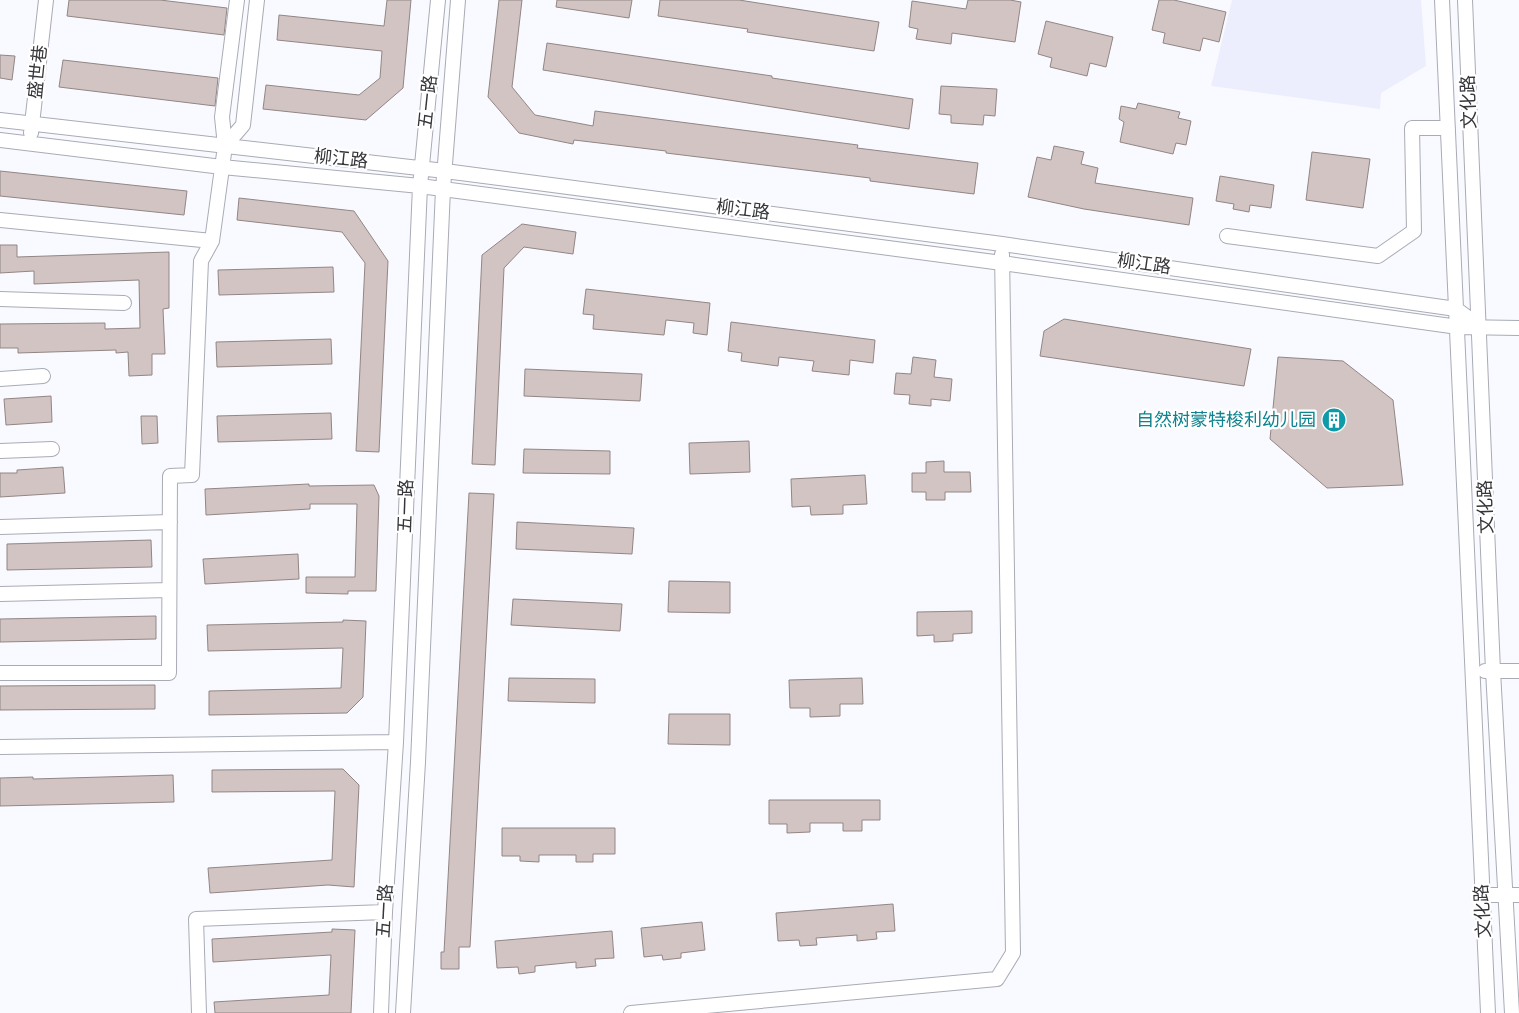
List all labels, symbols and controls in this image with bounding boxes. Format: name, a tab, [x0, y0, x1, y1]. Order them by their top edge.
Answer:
street label: 盛世巷	[23, 44, 53, 100]
street label: 五一路	[413, 74, 443, 130]
street label: 文化路	[1456, 75, 1482, 129]
street label: 柳江路	[313, 144, 369, 174]
street label: 柳江路	[715, 194, 771, 226]
street label: 柳江路	[1116, 248, 1172, 280]
building icon: 自然树蒙特梭利幼儿园	[1321, 407, 1347, 433]
place label: 自然树蒙特梭利幼儿园	[1136, 408, 1316, 433]
street label: 五一路	[393, 479, 419, 533]
street label: 文化路	[1473, 480, 1499, 534]
street label: 五一路	[371, 883, 399, 939]
street label: 文化路	[1469, 883, 1497, 939]

